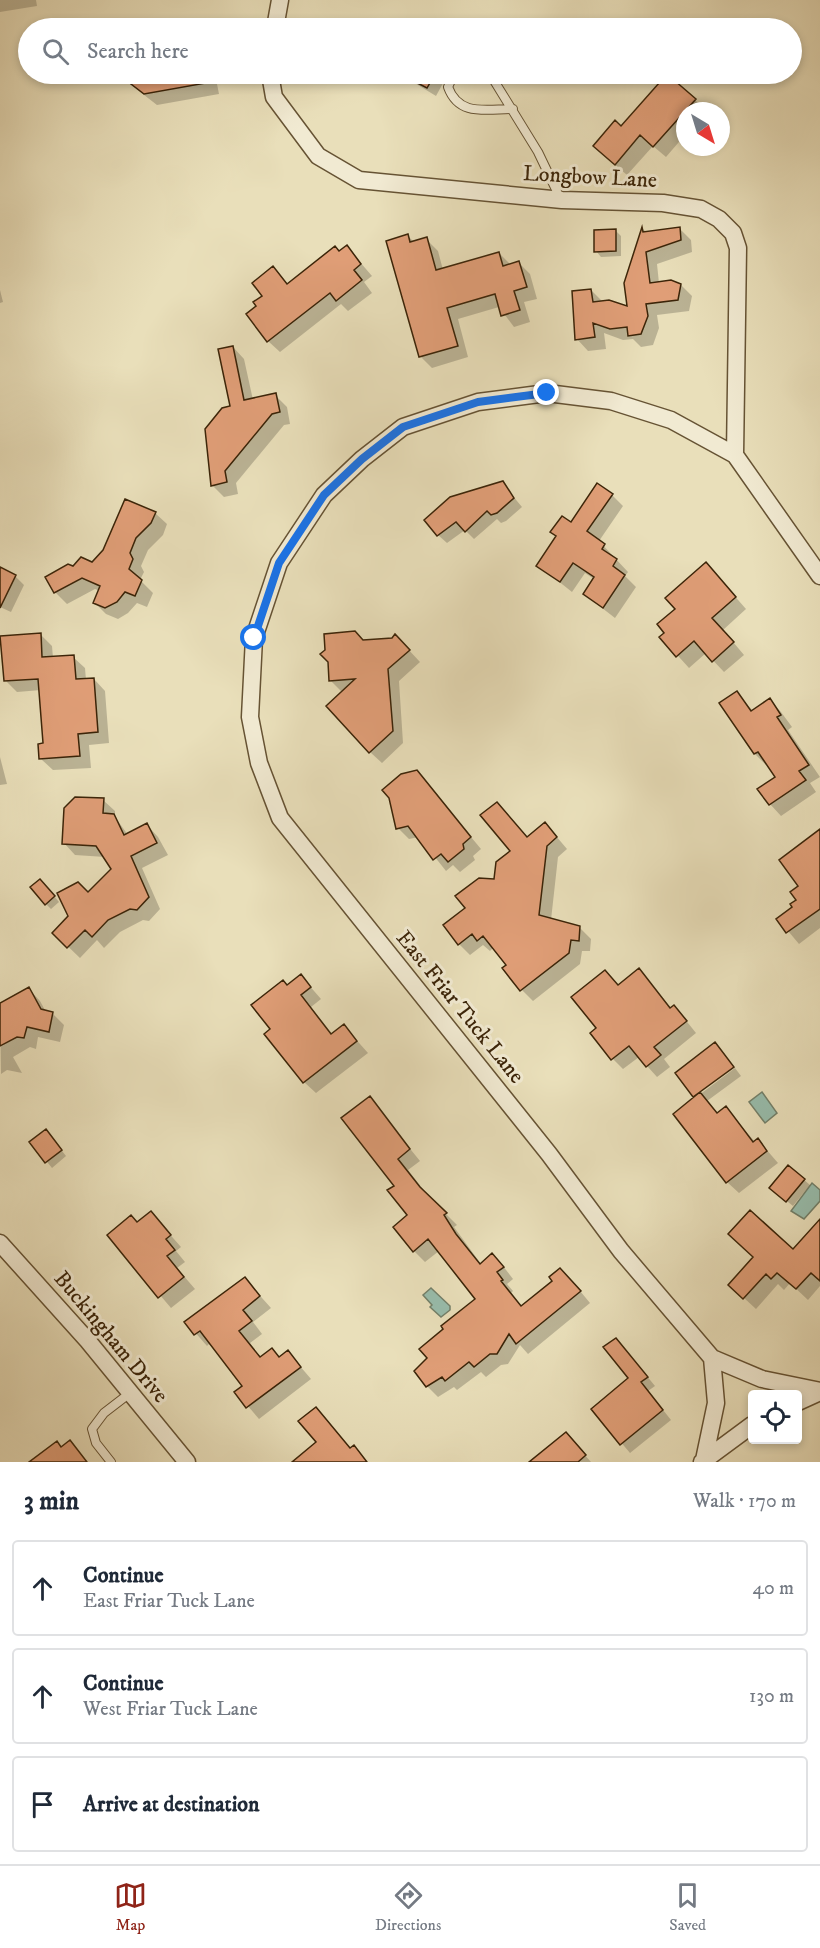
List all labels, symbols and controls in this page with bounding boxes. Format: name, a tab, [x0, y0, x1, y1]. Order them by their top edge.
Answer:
search box	[18, 18, 802, 84]
icon: search	[39, 35, 72, 68]
text: Search here	[87, 38, 189, 65]
north arrow	[676, 102, 730, 156]
street label: Longbow Lane	[522, 160, 658, 194]
route end	[533, 379, 559, 405]
route start	[240, 624, 266, 650]
street label: East Friar Tuck Lane	[390, 925, 530, 1089]
street label: Buckingham Drive	[48, 1266, 174, 1408]
map controls	[748, 1390, 802, 1444]
button: locate	[748, 1390, 802, 1444]
text: 3 min	[24, 1485, 79, 1518]
text: Walk · 170 m	[693, 1489, 796, 1514]
text: Continue	[83, 1562, 164, 1589]
icon: ahead	[26, 1572, 59, 1605]
text: 40 m	[752, 1576, 794, 1601]
text: East Friar Tuck Lane	[83, 1589, 255, 1614]
text: Continue	[83, 1670, 164, 1697]
icon: ahead	[26, 1680, 59, 1713]
text: 130 m	[749, 1684, 794, 1709]
text: West Friar Tuck Lane	[83, 1697, 258, 1722]
icon: arrive	[26, 1788, 59, 1821]
text: Arrive at destination	[83, 1791, 260, 1818]
tab: Map	[114, 1879, 147, 1935]
tab: Directions	[375, 1879, 441, 1935]
tab: Saved	[669, 1879, 706, 1935]

